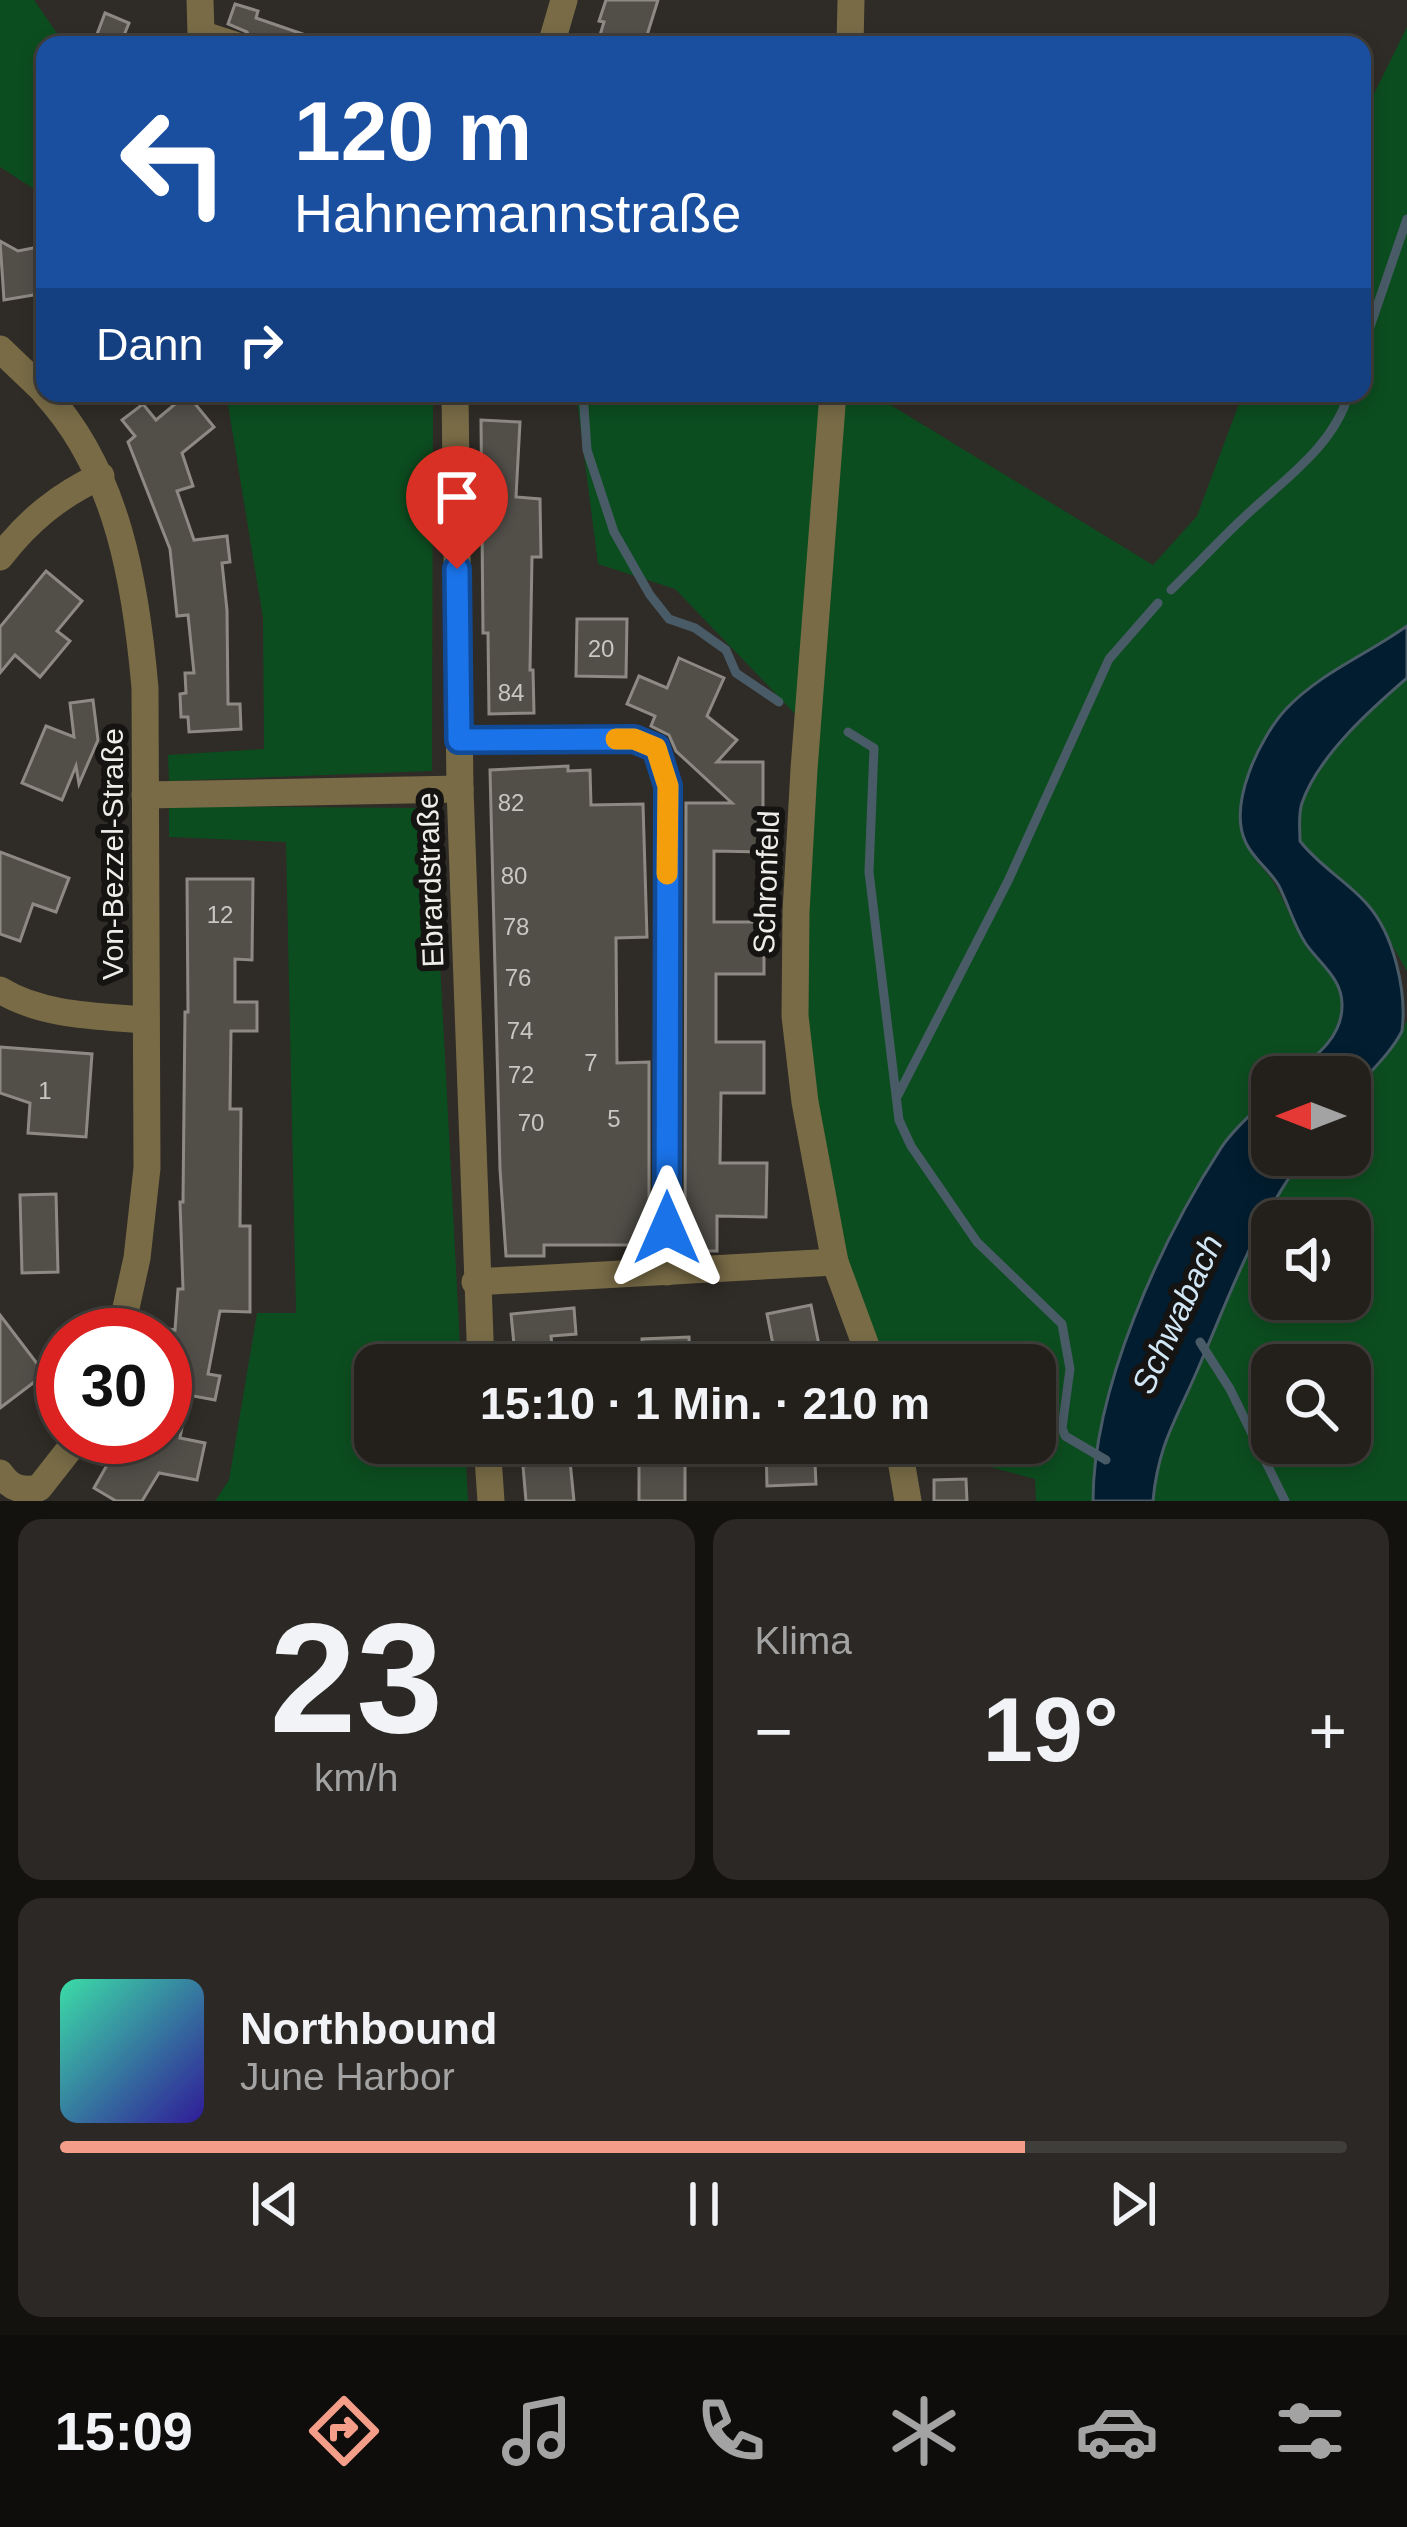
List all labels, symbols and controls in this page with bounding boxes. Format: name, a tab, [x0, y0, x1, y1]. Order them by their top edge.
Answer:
icon: left	[96, 84, 252, 240]
text: 120 m	[294, 84, 532, 178]
text: Hahnemannstraße	[294, 183, 741, 243]
icon: right	[228, 312, 294, 378]
text: Dann	[96, 319, 204, 370]
pin	[406, 446, 508, 569]
icon: arrive	[424, 464, 490, 530]
house number: 20	[588, 635, 614, 662]
house number: 84	[498, 679, 524, 706]
street label: Von-Bezzel-Straße	[96, 728, 129, 980]
house number: 82	[498, 789, 524, 816]
street label: Ebrardstraße	[410, 792, 450, 968]
street label: Schronfeld	[747, 810, 785, 954]
house number: 80	[501, 862, 527, 889]
house number: 12	[207, 901, 233, 928]
house number: 78	[503, 913, 529, 940]
house number: 76	[505, 964, 531, 991]
house number: 74	[507, 1017, 533, 1044]
house number: 7	[584, 1049, 598, 1076]
north arrow	[1251, 1056, 1371, 1176]
map controls	[1251, 1056, 1371, 1464]
house number: 72	[508, 1061, 534, 1088]
house number: 1	[38, 1077, 52, 1104]
house number: 5	[607, 1105, 621, 1132]
house number: 70	[518, 1109, 544, 1136]
position arrow	[604, 1165, 730, 1291]
button: sound	[1251, 1200, 1371, 1320]
water label: Schwabach	[1124, 1229, 1230, 1399]
speed limit sign: 30	[36, 1308, 192, 1464]
button: search	[1251, 1344, 1371, 1464]
text: 15:10 · 1 Min. · 210 m	[480, 1378, 930, 1429]
text: 23	[269, 1591, 443, 1765]
text: Klima	[755, 1619, 852, 1662]
text: 19°	[983, 1680, 1119, 1780]
text: −	[755, 1694, 793, 1768]
text: +	[1308, 1694, 1347, 1768]
text: km/h	[314, 1756, 399, 1799]
text: Northbound	[240, 2003, 497, 2054]
text: June Harbor	[240, 2055, 455, 2098]
icon: previous	[242, 2171, 308, 2237]
icon: pause	[671, 2171, 737, 2237]
icon: next	[1100, 2171, 1166, 2237]
icon: directions	[302, 2389, 386, 2473]
icon: music	[495, 2389, 579, 2473]
icon: phone	[689, 2389, 773, 2473]
icon: climate	[882, 2389, 966, 2473]
icon: car	[1075, 2389, 1159, 2473]
icon: filters	[1268, 2389, 1352, 2473]
text: 15:09	[55, 2401, 193, 2461]

